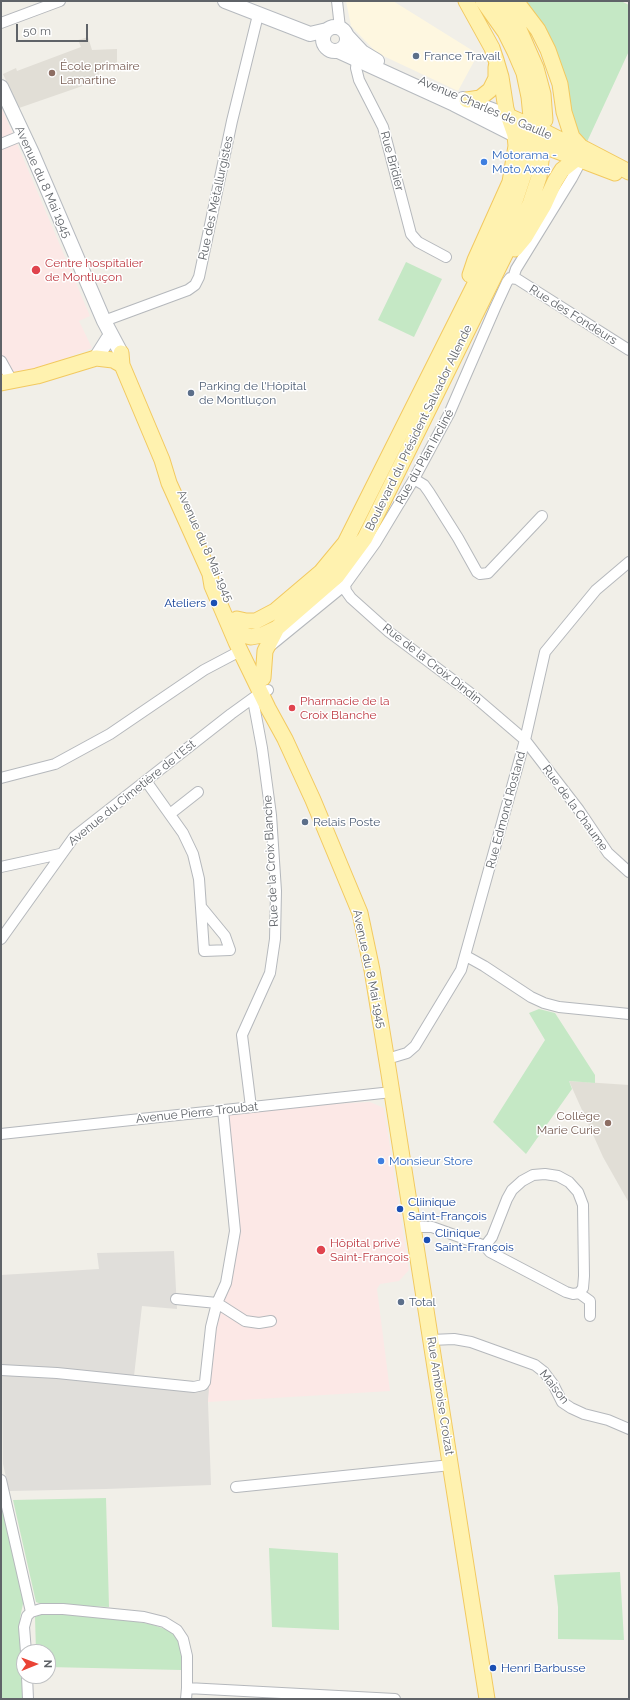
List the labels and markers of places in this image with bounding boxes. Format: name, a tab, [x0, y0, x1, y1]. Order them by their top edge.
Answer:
place label: France Travail	[424, 49, 500, 63]
marker: France Travail	[411, 51, 421, 61]
place label: École primaire Lamartine	[60, 59, 140, 87]
marker: École primaire Lamartine	[47, 68, 57, 78]
place label: Motorama - Moto Axxe	[492, 148, 557, 176]
marker: Motorama - Moto Axxe	[479, 157, 489, 167]
place label: Centre hospitalier de Montluçon	[45, 256, 143, 284]
marker: Centre hospitalier de Montluçon	[30, 264, 42, 276]
place label: Parking de l'Hôpital de Montluçon	[199, 379, 306, 407]
marker: Parking de l'Hôpital de Montluçon	[186, 388, 196, 398]
place label: Ateliers	[164, 596, 206, 610]
marker: Ateliers	[209, 598, 219, 608]
place label: Pharmacie de la Croix Blanche	[300, 694, 389, 722]
marker: Pharmacie de la Croix Blanche	[287, 703, 297, 713]
place label: Relais Poste	[313, 815, 380, 829]
marker: Relais Poste	[300, 817, 310, 827]
place label: Collège Marie Curie	[537, 1109, 600, 1137]
marker: Collège Marie Curie	[603, 1118, 613, 1128]
place label: Monsieur Store	[389, 1154, 473, 1168]
marker: Monsieur Store	[376, 1156, 386, 1166]
place label: Cliinique Saint-François	[408, 1195, 487, 1223]
marker: Cliinique Saint-François	[395, 1204, 405, 1214]
place label: Clinique Saint-François	[435, 1226, 514, 1254]
marker: Clinique Saint-François	[422, 1235, 432, 1245]
place label: Hôpital privé Saint-François	[330, 1236, 409, 1264]
marker: Hôpital privé Saint-François	[315, 1244, 327, 1256]
place label: Total	[409, 1295, 436, 1309]
marker: Total	[396, 1297, 406, 1307]
place label: Henri Barbusse	[501, 1661, 586, 1675]
marker: Henri Barbusse	[488, 1663, 498, 1673]

